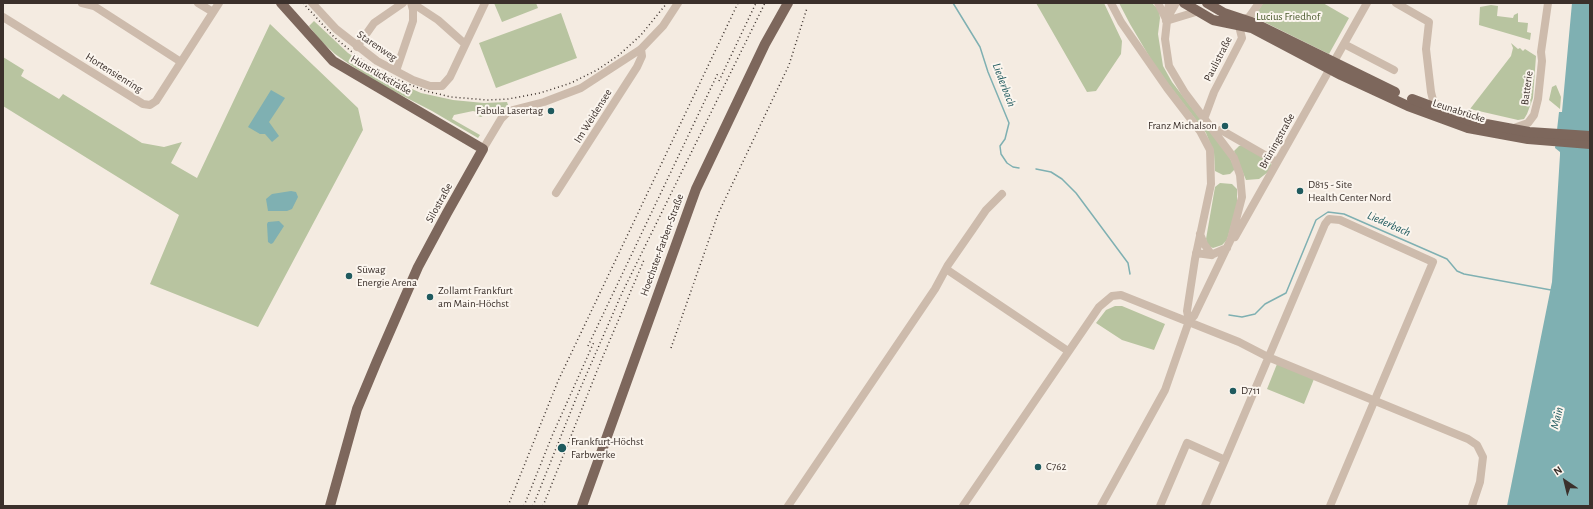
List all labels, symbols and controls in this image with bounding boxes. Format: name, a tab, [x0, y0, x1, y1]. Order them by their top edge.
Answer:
park label: Lucius Friedhof	[1256, 10, 1320, 24]
street label: Starenweg	[355, 28, 399, 64]
street label: Paulistraße	[1201, 34, 1235, 84]
street label: Hortensienring	[83, 50, 145, 96]
street label: Hunsrückstraße	[348, 52, 414, 98]
water label: Liederbach	[989, 61, 1019, 109]
street label: Batterie	[1518, 70, 1536, 106]
street label: Im Weidensee	[571, 87, 615, 145]
street label: Leunabrücke	[1431, 96, 1487, 126]
place label: Fabula Lasertag	[476, 104, 543, 118]
marker: Fabula Lasertag	[546, 106, 556, 116]
street label: Brüningstraße	[1256, 111, 1298, 171]
place label: Franz Michalson	[1148, 119, 1217, 133]
marker: Franz Michalson	[1220, 121, 1230, 131]
place label: D815 - Site Health Center Nord	[1308, 178, 1391, 204]
street label: Silostraße	[423, 181, 455, 225]
marker: D815 - Site Health Center Nord	[1295, 186, 1305, 196]
street label: Hoechster-Farben-Straße	[637, 192, 687, 298]
water label: Liederbach	[1365, 208, 1413, 240]
place label: Süwag Energie Arena	[357, 263, 417, 289]
marker: Süwag Energie Arena	[344, 271, 354, 281]
place label: Zollamt Frankfurt am Main-Höchst	[438, 284, 513, 310]
marker: Zollamt Frankfurt am Main-Höchst	[425, 292, 435, 302]
place label: D711	[1241, 384, 1260, 398]
marker: D711	[1228, 386, 1238, 396]
water label: Main	[1547, 406, 1567, 430]
place label: Frankfurt-Höchst Farbwerke	[571, 435, 644, 461]
marker: Frankfurt-Höchst Farbwerke	[556, 442, 568, 454]
place label: C762	[1046, 460, 1066, 474]
north arrow	[1545, 461, 1585, 501]
marker: C762	[1033, 462, 1043, 472]
text: N	[1552, 464, 1564, 477]

